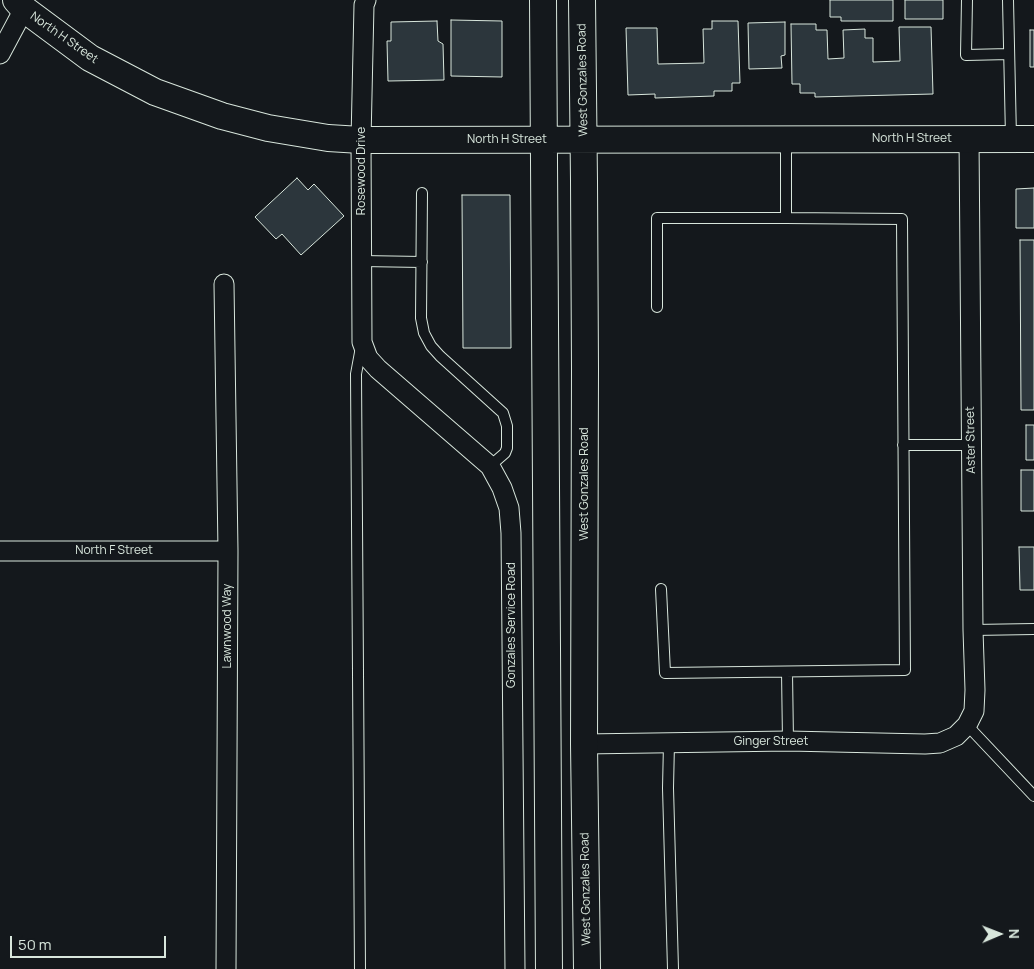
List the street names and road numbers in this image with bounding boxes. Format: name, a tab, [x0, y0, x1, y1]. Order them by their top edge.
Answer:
street label: North H Street	[27, 9, 101, 67]
street label: West Gonzales Road	[575, 23, 591, 137]
street label: Rosewood Drive	[355, 127, 369, 215]
street label: North H Street	[872, 132, 952, 146]
street label: North H Street	[467, 133, 547, 147]
street label: Aster Street	[963, 406, 979, 474]
street label: West Gonzales Road	[578, 427, 592, 541]
street label: North F Street	[75, 544, 153, 558]
street label: Gonzales Service Road	[505, 562, 519, 688]
street label: Lawnwood Way	[221, 584, 235, 668]
street label: Ginger Street	[734, 735, 808, 749]
street label: West Gonzales Road	[578, 832, 594, 946]

